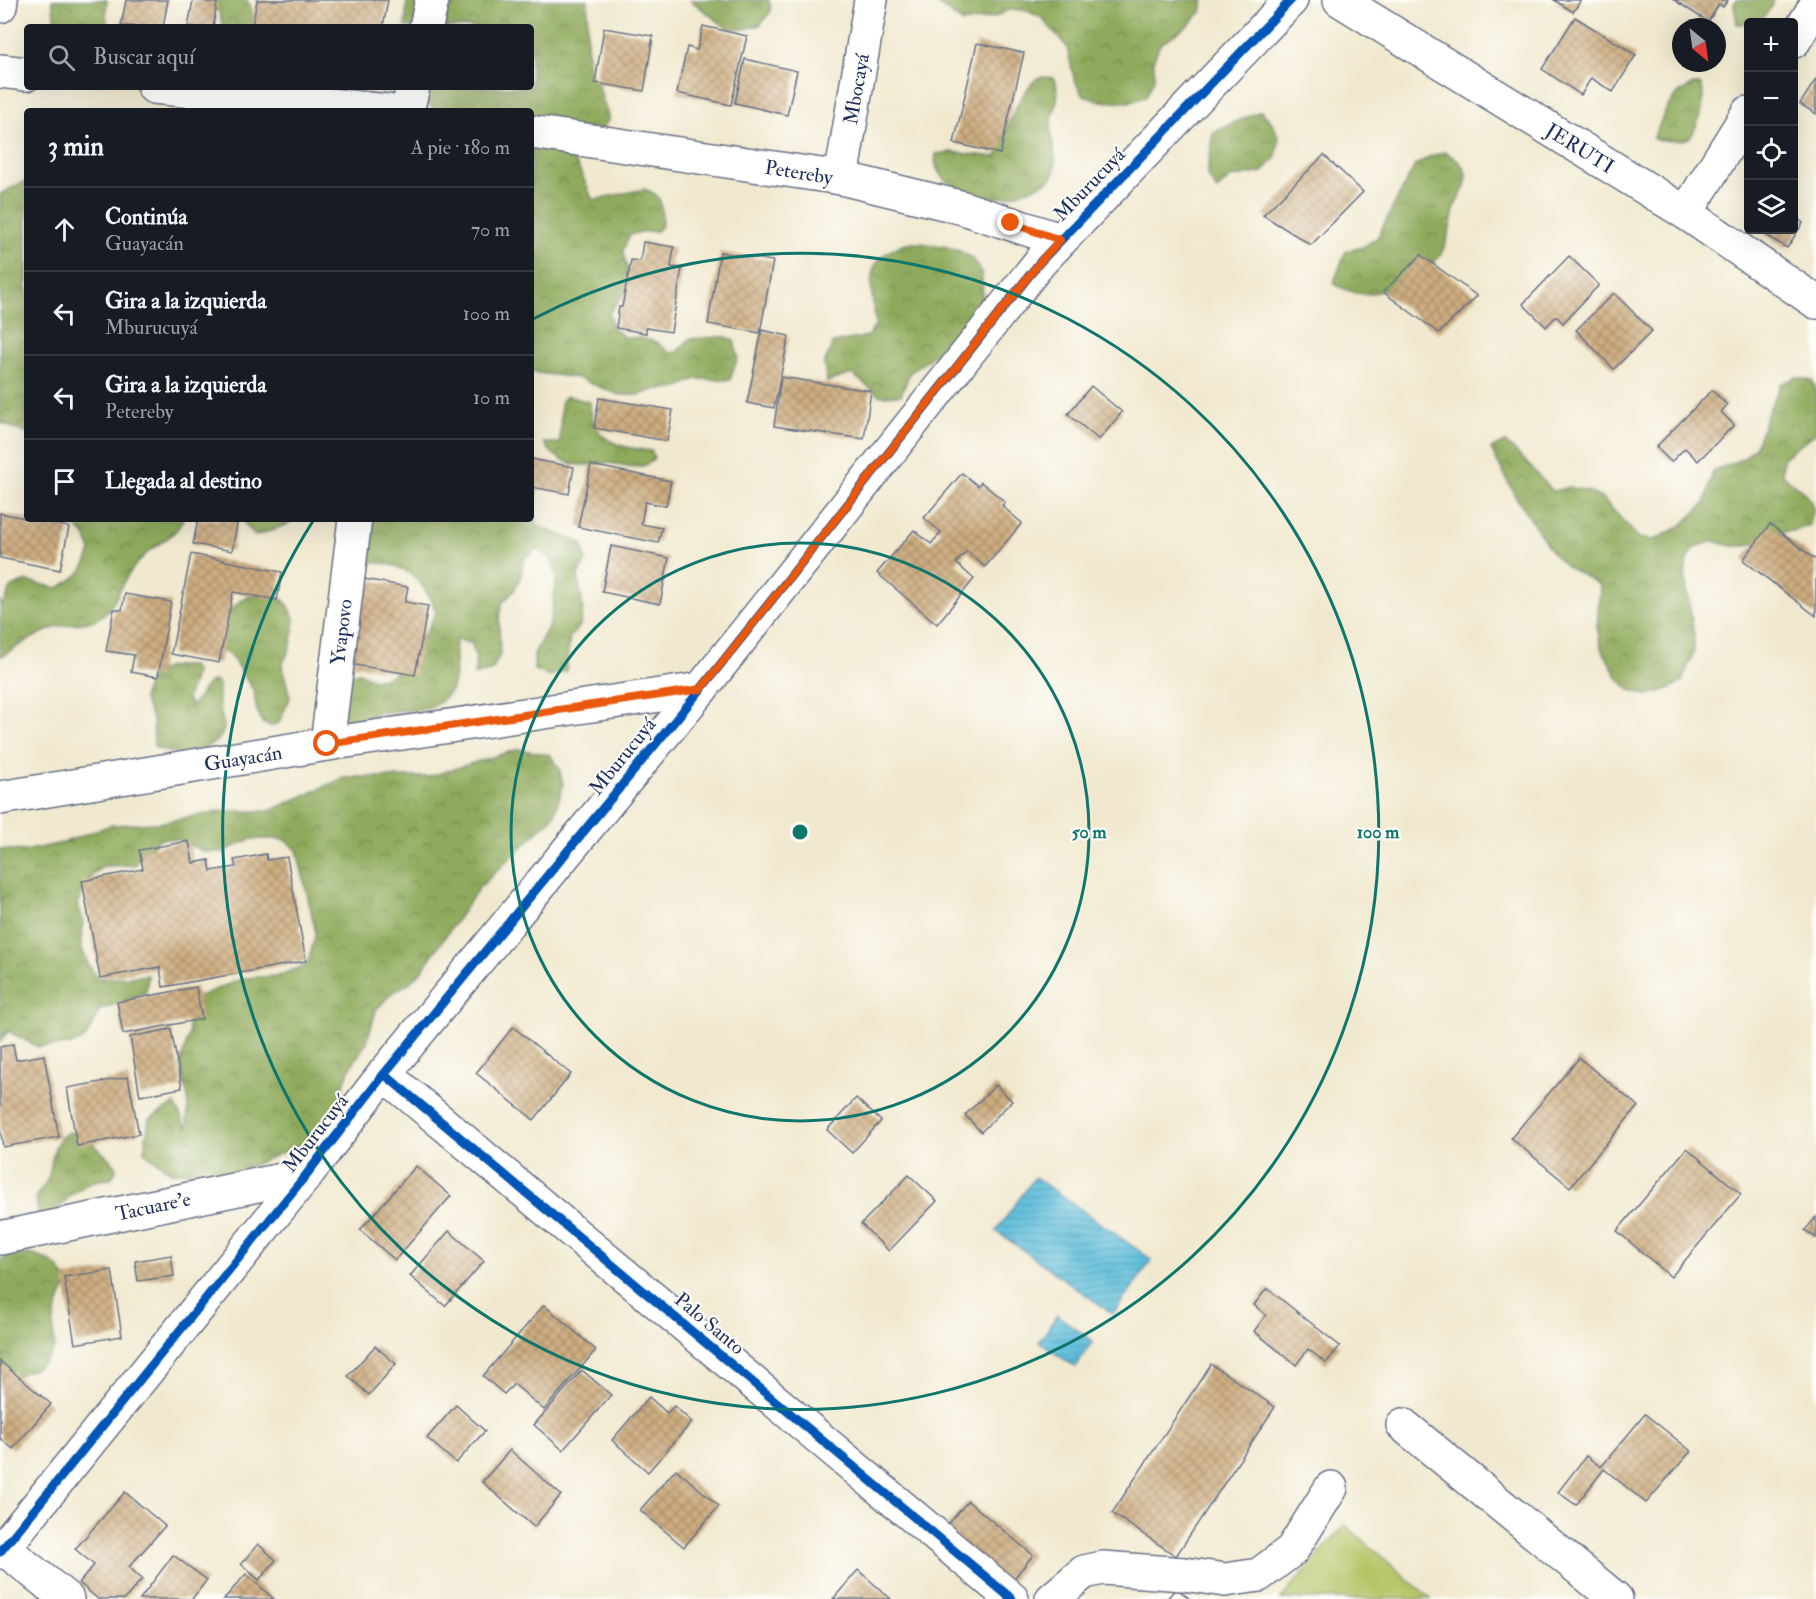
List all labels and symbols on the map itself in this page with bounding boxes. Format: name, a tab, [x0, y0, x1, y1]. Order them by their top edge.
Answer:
north arrow	[1672, 18, 1726, 72]
street label: Mbocayá	[838, 51, 875, 127]
street label: JERUTI	[1540, 117, 1619, 179]
street label: Mburucuyá	[1048, 142, 1131, 226]
street label: Petereby	[763, 155, 836, 190]
route end	[997, 209, 1023, 235]
street label: Yvapovo	[325, 598, 359, 667]
street label: Mburucuyá	[584, 712, 662, 800]
route start	[313, 730, 339, 756]
street label: Guayacán	[202, 740, 284, 777]
text: 50 m	[1072, 821, 1107, 844]
text: 100 m	[1357, 821, 1400, 844]
centre of rings	[790, 822, 810, 842]
street label: Mburucuyá	[277, 1089, 354, 1177]
street label: Tacuare'e	[113, 1186, 193, 1227]
street label: Palo Santo	[670, 1287, 750, 1360]

